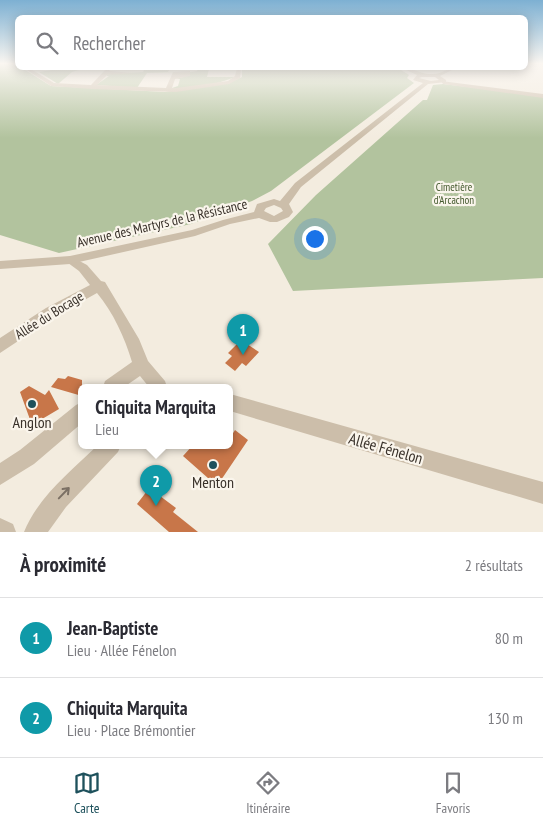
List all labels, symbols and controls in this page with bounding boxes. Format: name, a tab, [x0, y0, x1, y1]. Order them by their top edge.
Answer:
search box	[15, 15, 528, 70]
icon: search	[33, 29, 61, 57]
text: Rechercher	[73, 31, 145, 55]
park label: Cimetière d’Arcachon	[434, 180, 474, 207]
street label: Avenue des Martyrs de la Résistance	[75, 195, 249, 251]
your location	[302, 226, 328, 252]
street label: Allée du Bocage	[11, 287, 87, 343]
pin: 1	[227, 314, 259, 355]
popup	[78, 384, 233, 449]
text: Chiquita Marquita	[95, 395, 216, 419]
marker: Anglon	[26, 398, 38, 410]
place label: Anglon	[12, 412, 52, 432]
text: Lieu	[95, 419, 119, 439]
street label: Allée Fénelon	[347, 428, 425, 468]
marker: Menton	[207, 459, 219, 471]
pin: 2	[140, 465, 172, 506]
place label: Menton	[192, 472, 234, 492]
one-way arrow	[58, 487, 70, 499]
text: À proximité	[20, 551, 106, 578]
text: 2 résultats	[465, 555, 523, 575]
text: Jean-Baptiste	[67, 616, 158, 640]
text: 1	[32, 628, 40, 648]
text: 80 m	[495, 628, 523, 648]
text: Lieu · Allée Fénelon	[67, 640, 176, 660]
text: Chiquita Marquita	[67, 696, 188, 720]
text: 2	[32, 708, 40, 728]
text: 130 m	[488, 708, 523, 728]
text: Lieu · Place Brémontier	[67, 720, 195, 740]
tab: Carte	[73, 769, 101, 817]
tab: Itinéraire	[246, 769, 290, 817]
tab: Favoris	[436, 769, 470, 817]

